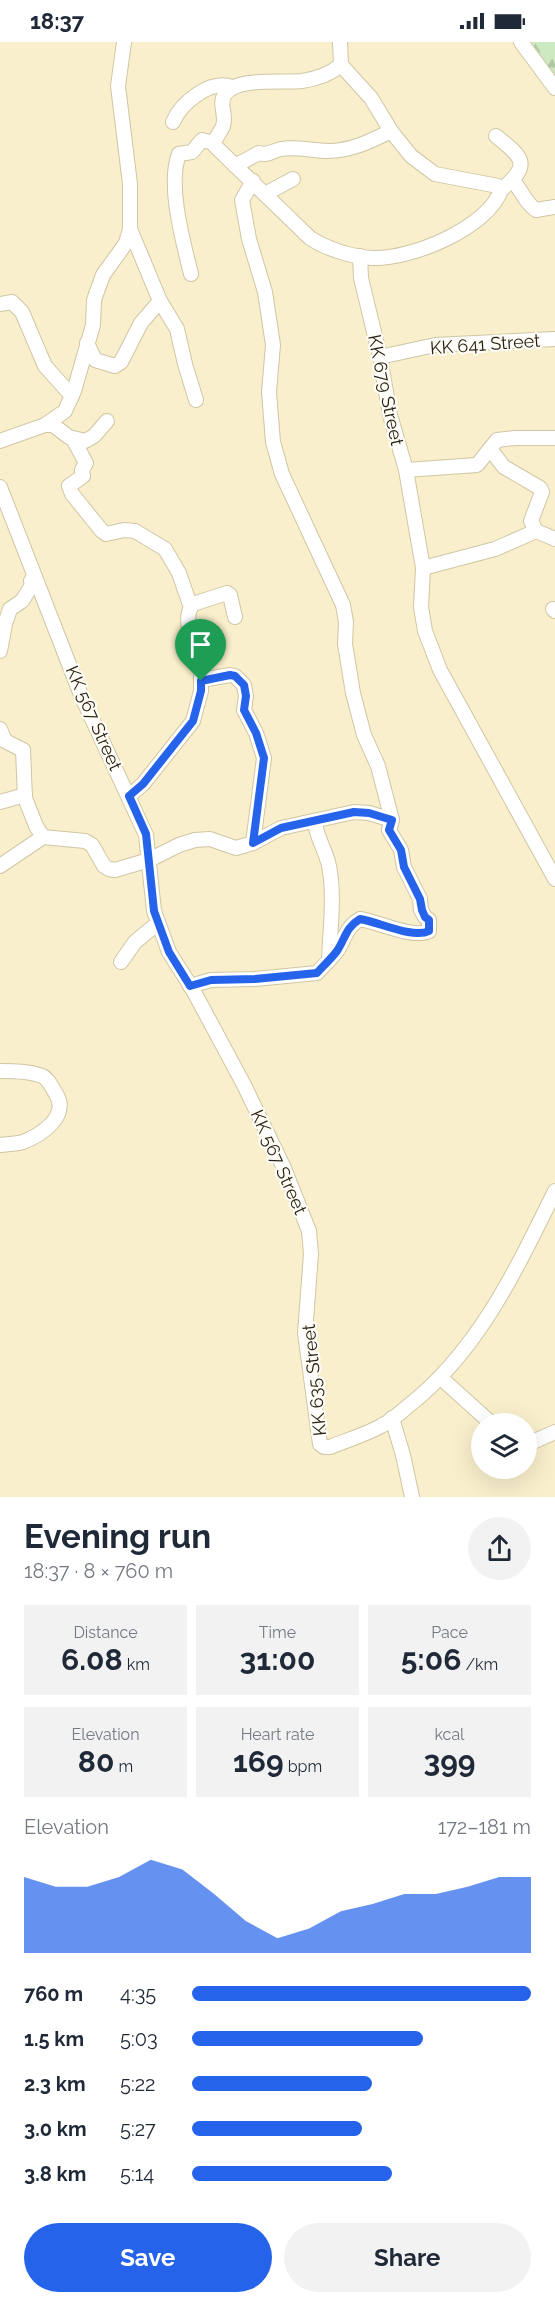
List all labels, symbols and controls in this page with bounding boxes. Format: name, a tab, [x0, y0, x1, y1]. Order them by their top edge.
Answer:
text: 18:37	[30, 8, 84, 34]
street label: KK 641 Street	[429, 330, 541, 358]
street label: KK 679 Street	[364, 333, 408, 447]
pin	[175, 619, 226, 681]
icon: arrive	[184, 628, 217, 661]
street label: KK 567 Street	[62, 662, 126, 774]
street label: KK 567 Street	[247, 1106, 311, 1218]
street label: KK 635 Street	[298, 1323, 330, 1437]
map controls	[471, 1413, 537, 1479]
button: layers	[471, 1413, 537, 1479]
text: Evening run	[24, 1517, 211, 1556]
button: share	[468, 1517, 531, 1580]
text: 18:37 · 8 × 760 m	[24, 1559, 173, 1583]
text: Distance	[73, 1623, 138, 1642]
text: Time	[259, 1623, 296, 1642]
text: Pace	[431, 1623, 468, 1642]
text: 6.08	[61, 1642, 123, 1677]
text: 31:00	[240, 1642, 315, 1677]
text: 5:06	[401, 1642, 461, 1677]
text: km	[123, 1655, 150, 1674]
text: /km	[461, 1655, 498, 1674]
text: Elevation	[72, 1725, 139, 1744]
text: Heart rate	[241, 1725, 314, 1744]
text: kcal	[435, 1725, 464, 1744]
text: 80	[78, 1744, 114, 1779]
text: 169	[233, 1744, 284, 1779]
text: 399	[423, 1744, 476, 1779]
text: m	[114, 1757, 133, 1776]
text: bpm	[284, 1757, 322, 1776]
text: Elevation	[24, 1815, 109, 1839]
text: 172–181 m	[438, 1815, 531, 1839]
text: 760 m	[24, 1982, 83, 2006]
text: 4:35	[120, 1982, 156, 2006]
text: 1.5 km	[24, 2027, 84, 2051]
text: 5:03	[120, 2027, 158, 2051]
text: 2.3 km	[24, 2072, 86, 2096]
text: 5:22	[120, 2072, 156, 2096]
text: 3.0 km	[24, 2117, 87, 2141]
text: 5:27	[120, 2117, 156, 2141]
text: 3.8 km	[24, 2162, 86, 2186]
text: 5:14	[120, 2162, 154, 2186]
button: Save	[24, 2223, 272, 2292]
button: Share	[284, 2223, 531, 2292]

